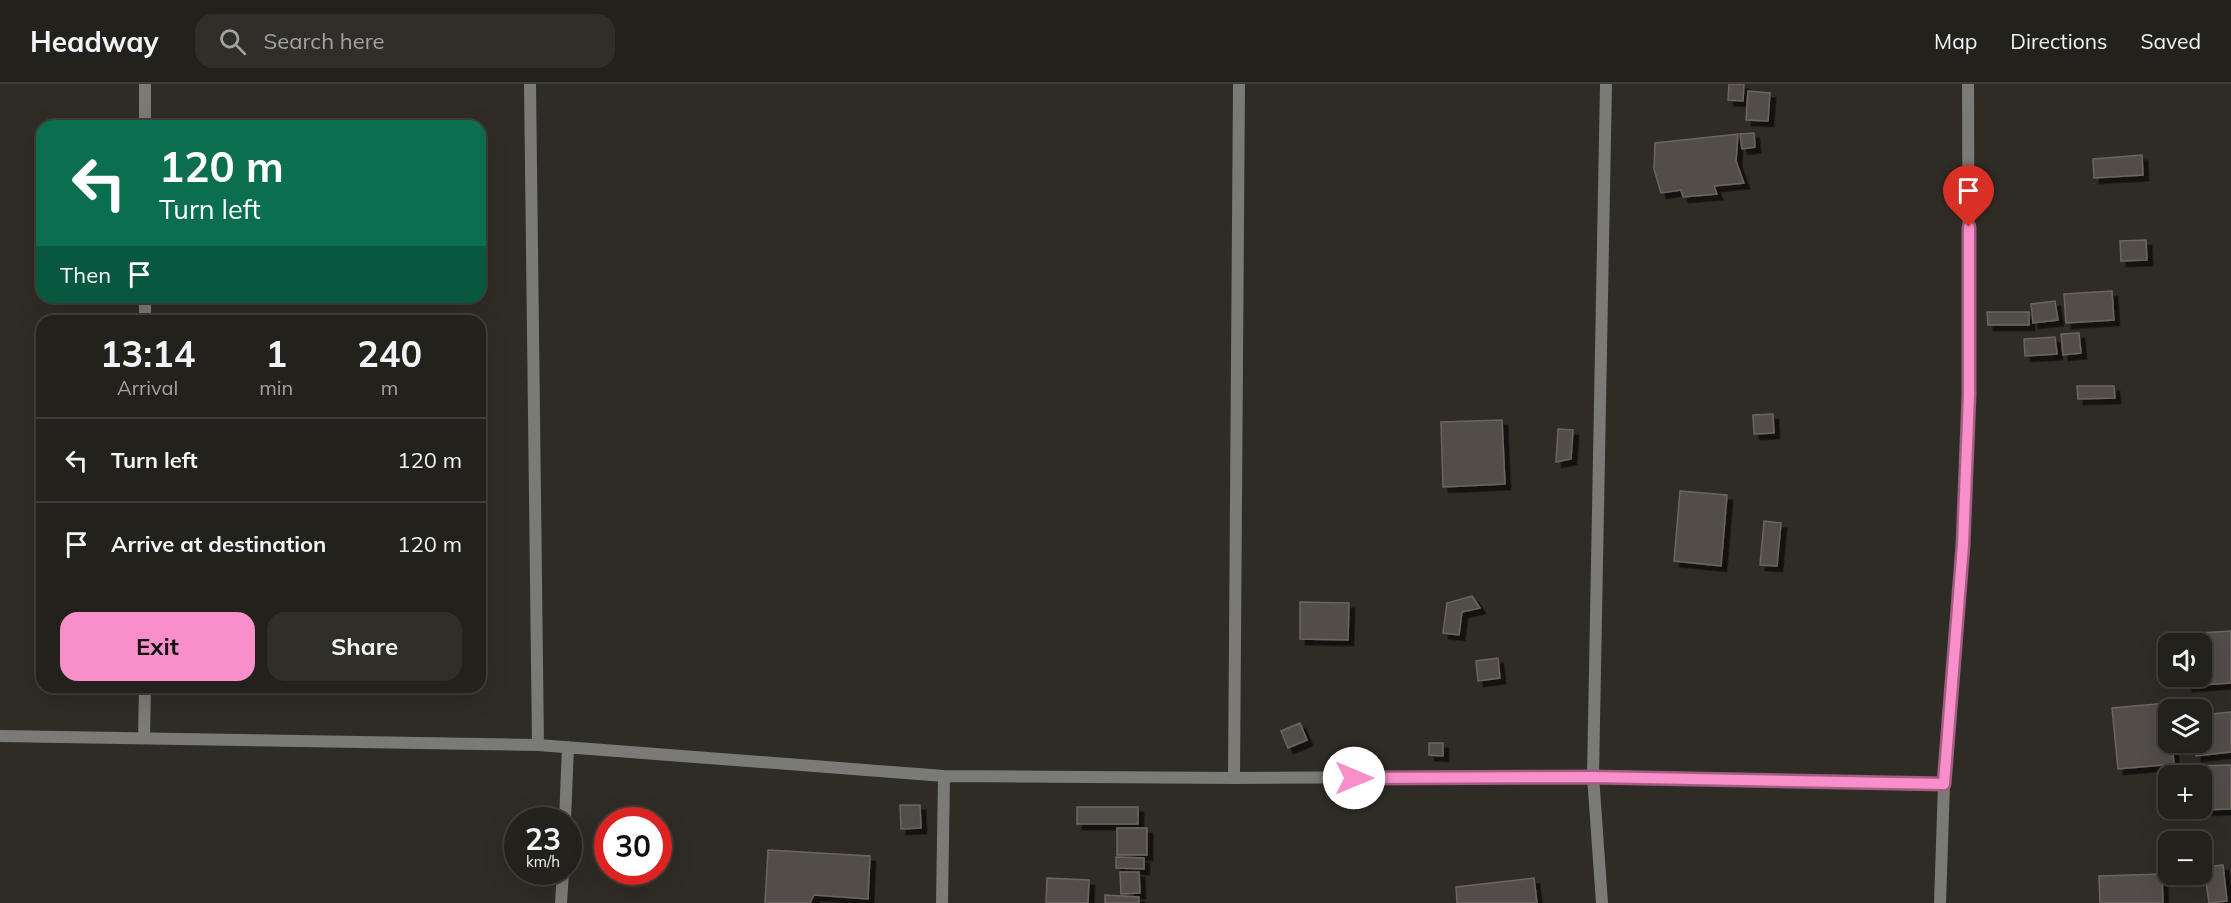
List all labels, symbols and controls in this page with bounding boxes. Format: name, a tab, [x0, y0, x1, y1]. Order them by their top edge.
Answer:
search box	[195, 14, 615, 68]
text: Headway	[30, 24, 159, 59]
icon: search	[216, 25, 249, 58]
text: Search here	[264, 27, 385, 55]
text: Map	[1934, 28, 1977, 54]
text: Directions	[2010, 28, 2107, 54]
text: Saved	[2140, 28, 2201, 54]
text: 120 m	[159, 140, 284, 193]
icon: left	[60, 144, 138, 222]
pin	[1943, 165, 1994, 227]
icon: arrive	[1952, 174, 1985, 207]
text: Turn left	[159, 192, 261, 226]
icon: arrive	[123, 258, 156, 291]
text: Then	[60, 261, 111, 289]
text: 13:14	[100, 331, 195, 376]
text: 1	[265, 331, 287, 376]
text: 240	[357, 331, 422, 376]
text: Arrival	[117, 375, 178, 400]
text: min	[259, 375, 293, 400]
text: m	[381, 375, 398, 400]
icon: left	[60, 444, 93, 477]
text: Turn left	[111, 446, 198, 474]
text: 120 m	[397, 446, 462, 474]
icon: arrive	[60, 528, 93, 561]
text: Arrive at destination	[111, 530, 326, 558]
text: 120 m	[397, 530, 462, 558]
button: Exit	[60, 612, 255, 681]
button: Share	[267, 612, 462, 681]
map controls	[2158, 633, 2212, 885]
button: sound	[2158, 633, 2212, 687]
button: layers	[2158, 699, 2212, 753]
position arrow	[1322, 746, 1386, 810]
button: +	[2158, 765, 2212, 819]
speed limit sign: 30	[594, 807, 672, 885]
text: 23	[525, 820, 561, 858]
button: −	[2158, 831, 2212, 885]
text: km/h	[526, 852, 560, 871]

